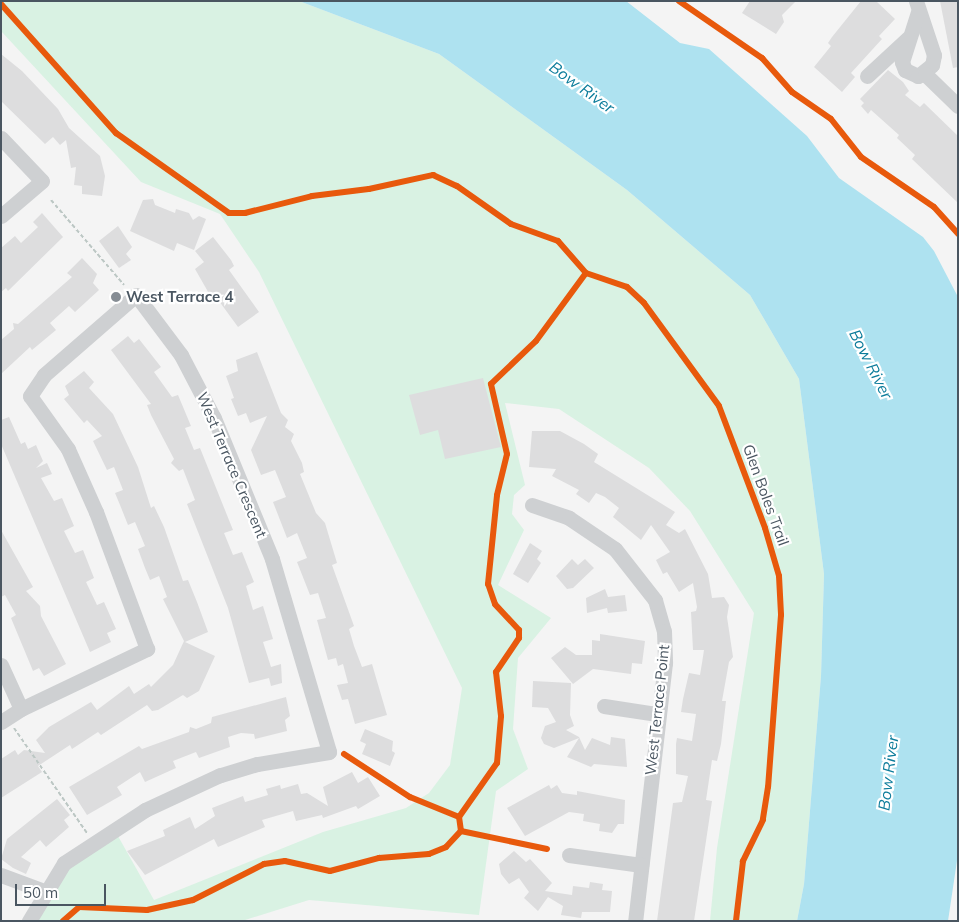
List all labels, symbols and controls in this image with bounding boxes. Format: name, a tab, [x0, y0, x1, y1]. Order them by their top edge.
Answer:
water label: Bow River	[546, 57, 618, 117]
place label: West Terrace 4	[126, 288, 233, 306]
marker: West Terrace 4	[110, 291, 122, 303]
water label: Bow River	[845, 326, 897, 402]
street label: West Terrace Crescent	[193, 389, 271, 541]
street label: Glen Boles Trail	[739, 442, 793, 548]
street label: West Terrace Point	[641, 644, 673, 776]
water label: Bow River	[874, 734, 902, 812]
scale bar	[18, 874, 109, 906]
text: 50 m	[23, 883, 58, 902]

